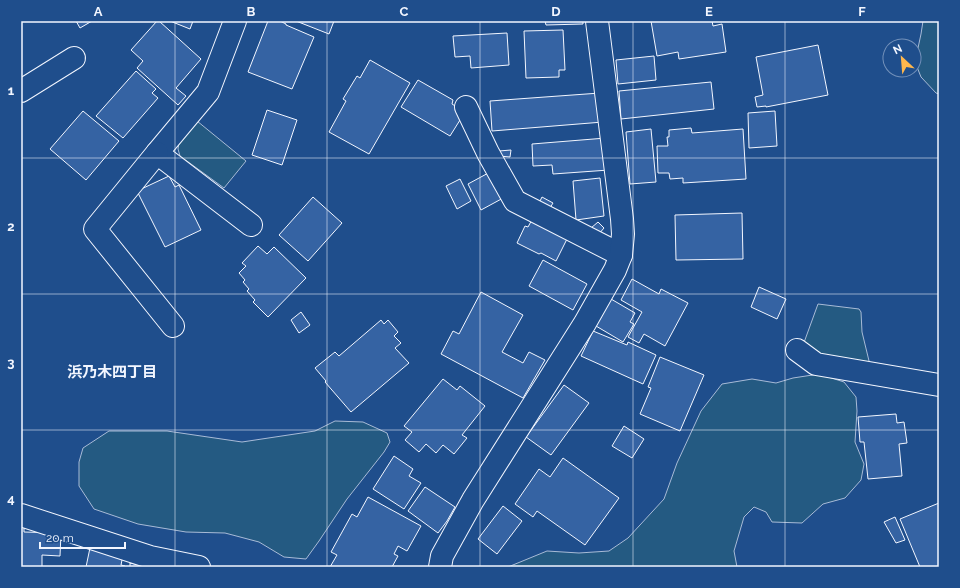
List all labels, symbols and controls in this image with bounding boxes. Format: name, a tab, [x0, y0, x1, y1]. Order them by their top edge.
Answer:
text: A	[94, 4, 103, 19]
text: B	[247, 4, 256, 19]
text: C	[400, 4, 409, 19]
text: D	[551, 4, 561, 19]
text: E	[705, 4, 713, 19]
text: F	[858, 4, 866, 19]
north arrow	[882, 38, 922, 78]
text: N	[891, 42, 904, 57]
text: 1	[8, 83, 15, 98]
text: 2	[7, 219, 15, 234]
text: 3	[7, 355, 15, 370]
district label: 浜乃木四丁目	[67, 363, 157, 381]
text: 4	[7, 491, 15, 506]
scale bar	[40, 524, 125, 550]
text: 20 m	[46, 531, 74, 545]

